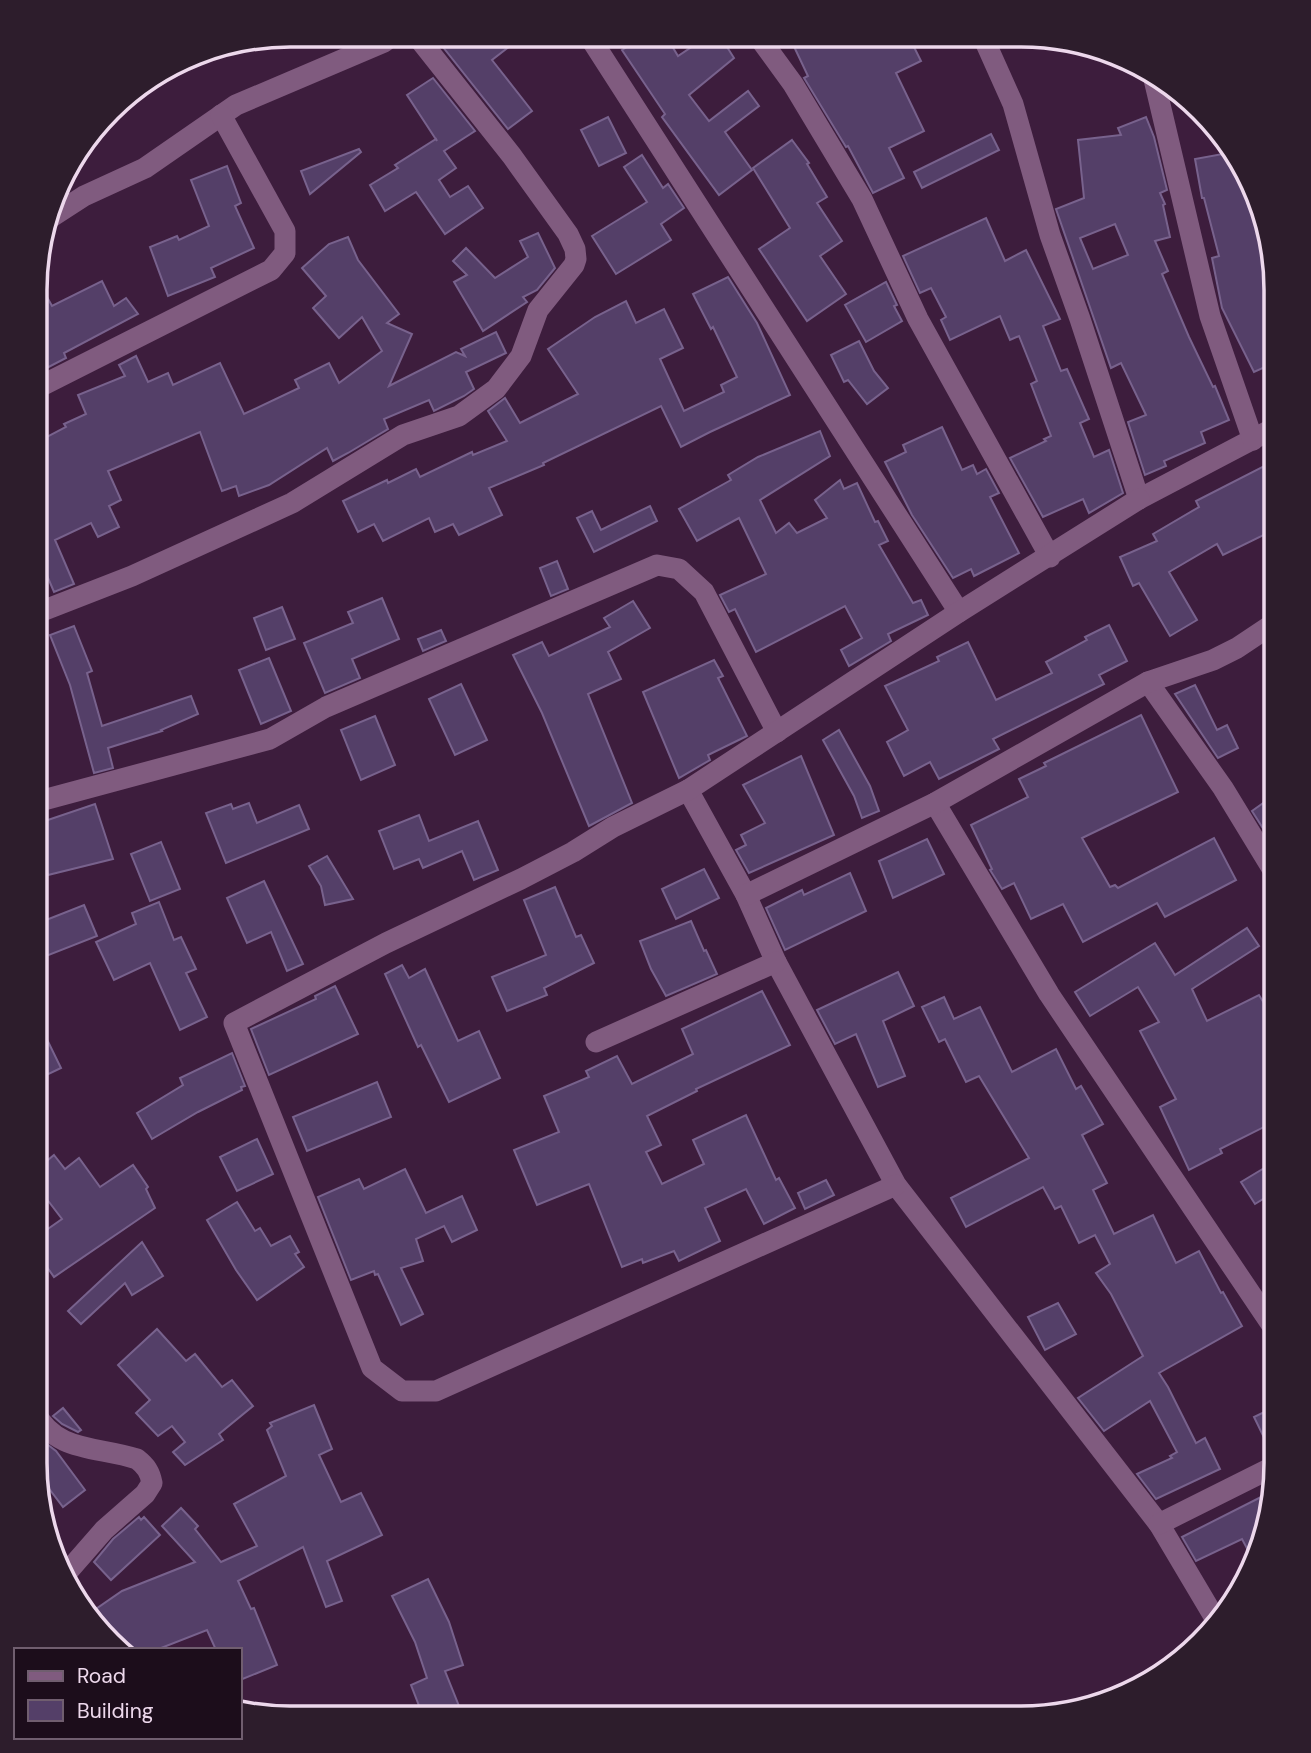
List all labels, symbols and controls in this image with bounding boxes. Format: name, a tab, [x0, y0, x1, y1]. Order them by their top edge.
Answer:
legend	[14, 1648, 242, 1739]
text: Road	[77, 1662, 126, 1690]
text: Building	[77, 1697, 154, 1725]

